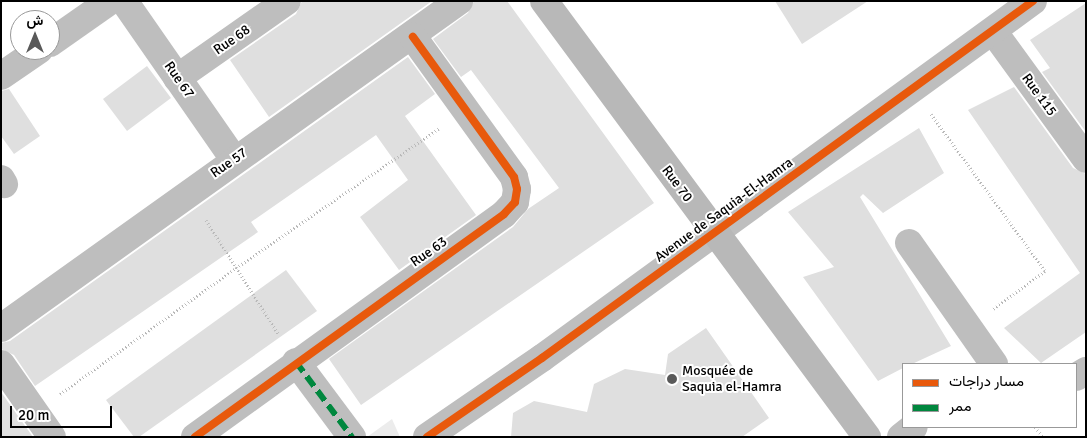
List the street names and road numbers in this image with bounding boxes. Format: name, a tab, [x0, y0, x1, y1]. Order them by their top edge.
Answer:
street label: Rue 68	[210, 21, 254, 59]
street label: Rue 67	[160, 58, 198, 102]
street label: Rue 115	[1018, 70, 1060, 120]
street label: Rue 57	[207, 144, 251, 182]
street label: Avenue de Saquia-El-Hamra	[652, 154, 796, 266]
street label: Rue 70	[658, 163, 696, 205]
street label: Rue 63	[407, 233, 451, 271]

